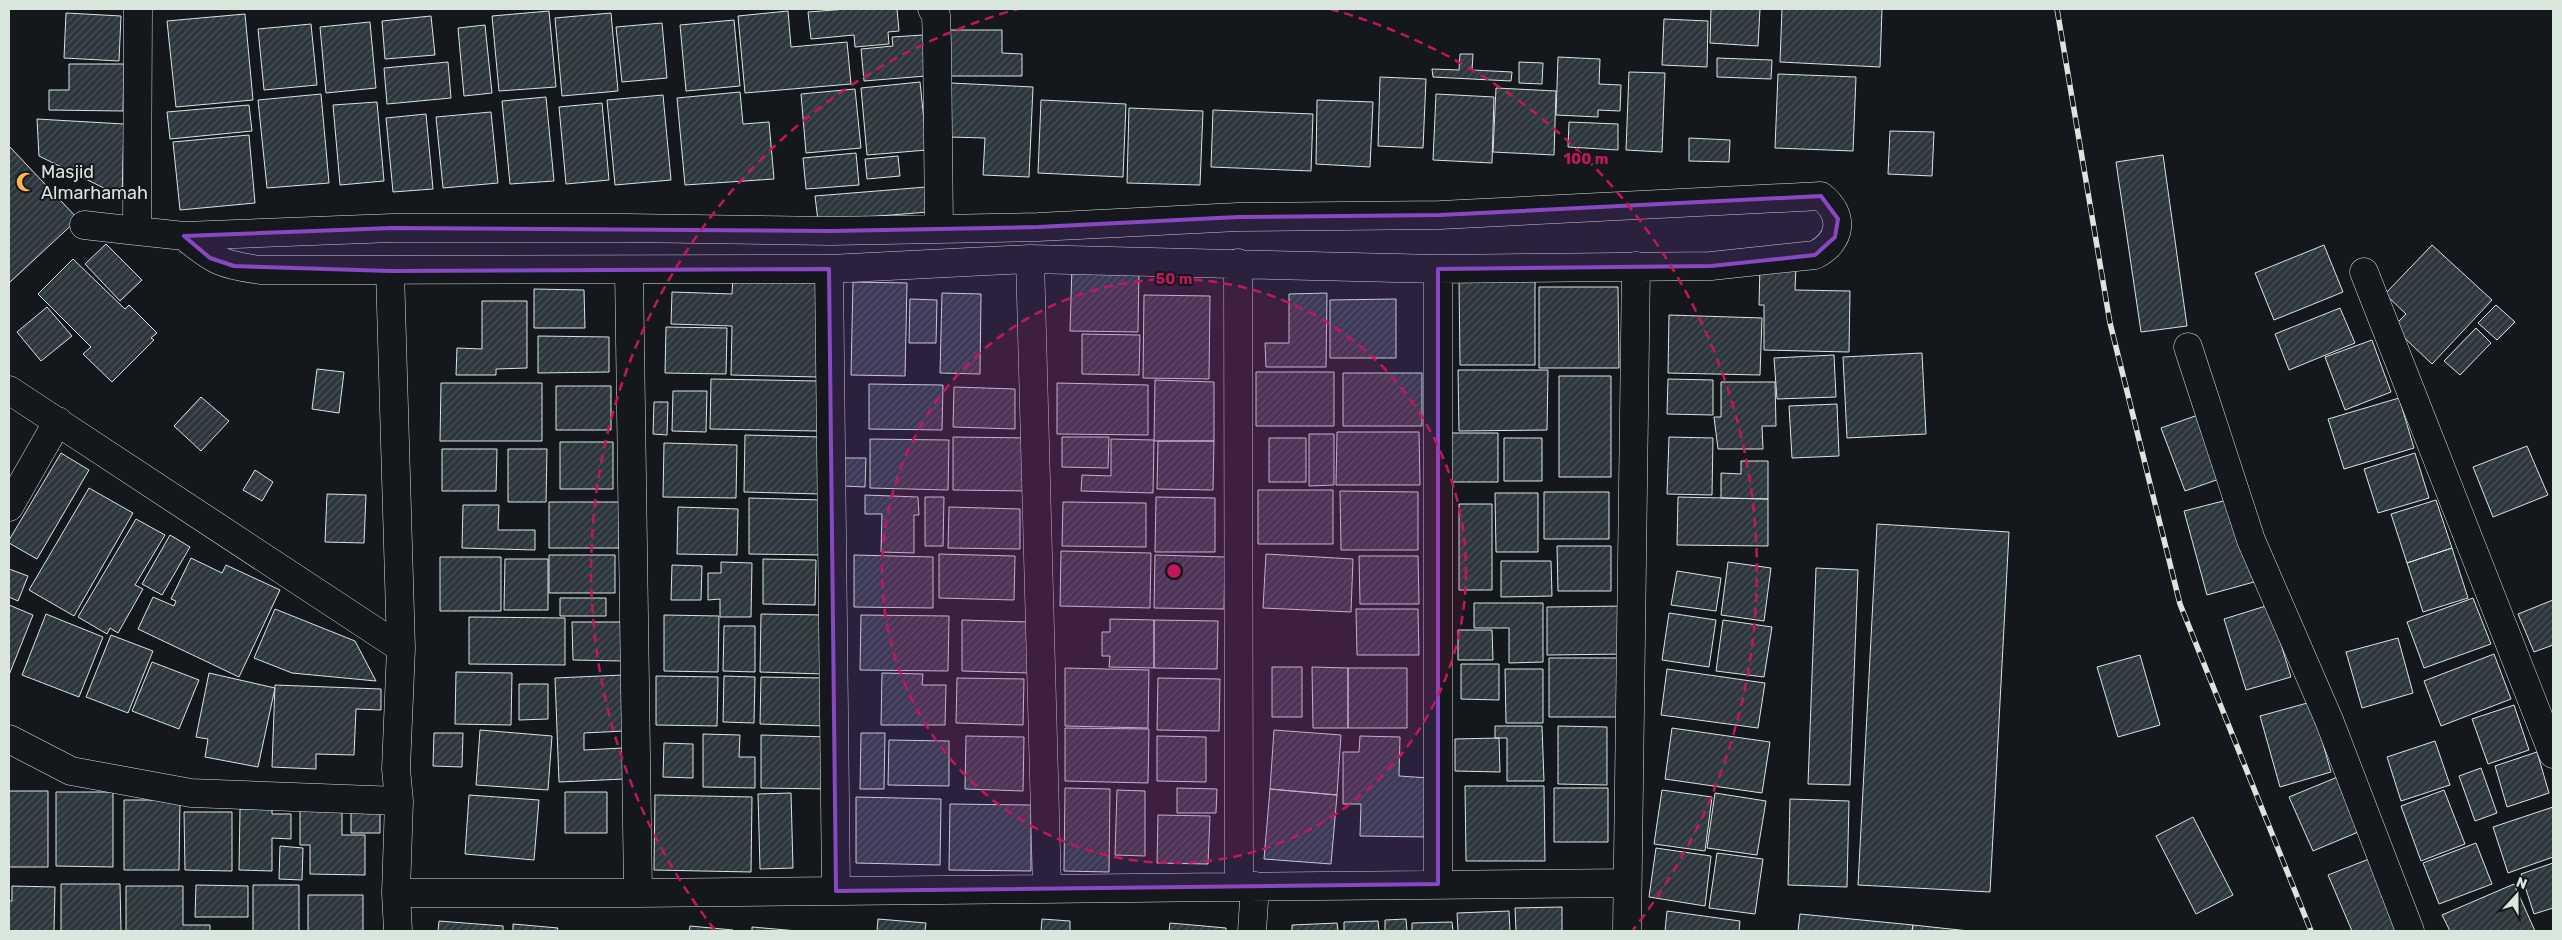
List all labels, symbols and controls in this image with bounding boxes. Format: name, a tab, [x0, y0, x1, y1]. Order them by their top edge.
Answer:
text: 100 m	[1564, 150, 1608, 168]
place label: Masjid Almarhamah	[41, 161, 148, 204]
mosque icon: Masjid Almarhamah	[15, 171, 37, 193]
text: 50 m	[1156, 270, 1192, 288]
centre of rings	[1165, 562, 1183, 580]
north arrow	[2492, 870, 2542, 920]
text: N	[2514, 874, 2529, 893]

